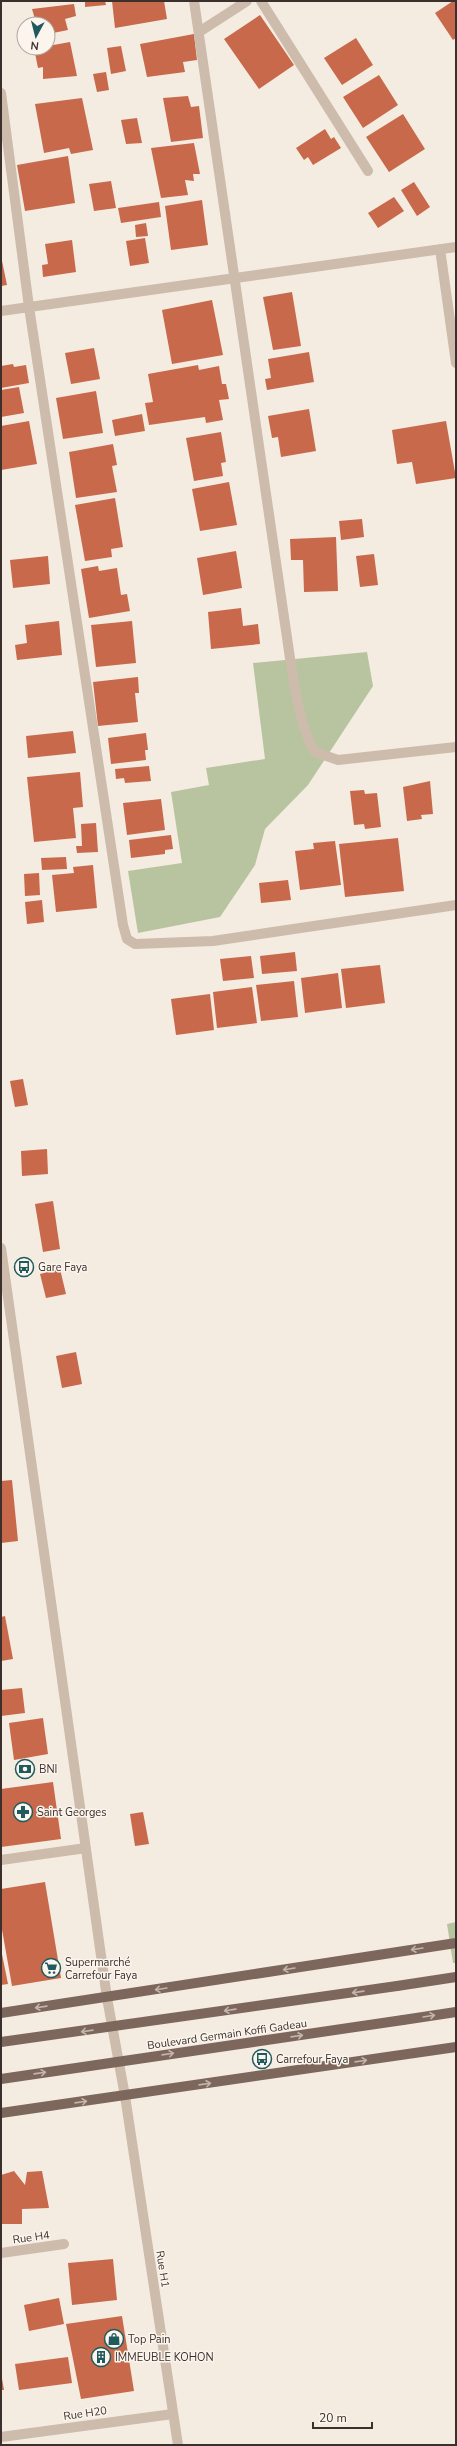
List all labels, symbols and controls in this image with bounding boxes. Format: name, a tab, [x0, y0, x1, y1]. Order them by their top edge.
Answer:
north arrow	[16, 16, 56, 56]
text: N	[30, 37, 40, 53]
bus stop icon: Gare Faya	[13, 1256, 35, 1278]
place label: Gare Faya	[38, 1260, 87, 1275]
bank icon: BNI	[14, 1758, 36, 1780]
place label: BNI	[39, 1762, 57, 1777]
pharmacy icon: Saint Georges	[12, 1801, 34, 1823]
place label: Saint Georges	[37, 1805, 106, 1820]
one-way arrow	[411, 1945, 424, 1953]
place label: Supermarché Carrefour Faya	[65, 1955, 137, 1983]
supermarket icon: Supermarché Carrefour Faya	[40, 1957, 62, 1979]
one-way arrow	[283, 1965, 296, 1973]
one-way arrow	[155, 1985, 168, 1993]
one-way arrow	[352, 1988, 365, 1996]
one-way arrow	[35, 2003, 48, 2011]
one-way arrow	[224, 2006, 237, 2014]
one-way arrow	[422, 2012, 435, 2020]
street label: Boulevard Germain Koffi Gadeau	[146, 2016, 308, 2053]
one-way arrow	[81, 2027, 94, 2035]
one-way arrow	[290, 2031, 303, 2039]
bus stop icon: Carrefour Faya	[251, 2048, 273, 2070]
one-way arrow	[161, 2050, 174, 2058]
place label: Carrefour Faya	[276, 2052, 348, 2067]
one-way arrow	[354, 2057, 367, 2065]
one-way arrow	[33, 2069, 46, 2077]
one-way arrow	[198, 2080, 211, 2088]
one-way arrow	[74, 2098, 87, 2106]
street label: Rue H4	[12, 2227, 51, 2248]
street label: Rue H1	[152, 2250, 173, 2289]
shop icon: Top Pain	[103, 2328, 125, 2350]
place label: Top Pain	[128, 2332, 170, 2347]
building icon: IMMEUBLE KOHON	[90, 2346, 112, 2368]
place label: IMMEUBLE KOHON	[115, 2350, 214, 2365]
street label: Rue H20	[62, 2403, 108, 2424]
scale bar	[313, 2404, 372, 2430]
text: 20 m	[319, 2410, 347, 2426]

